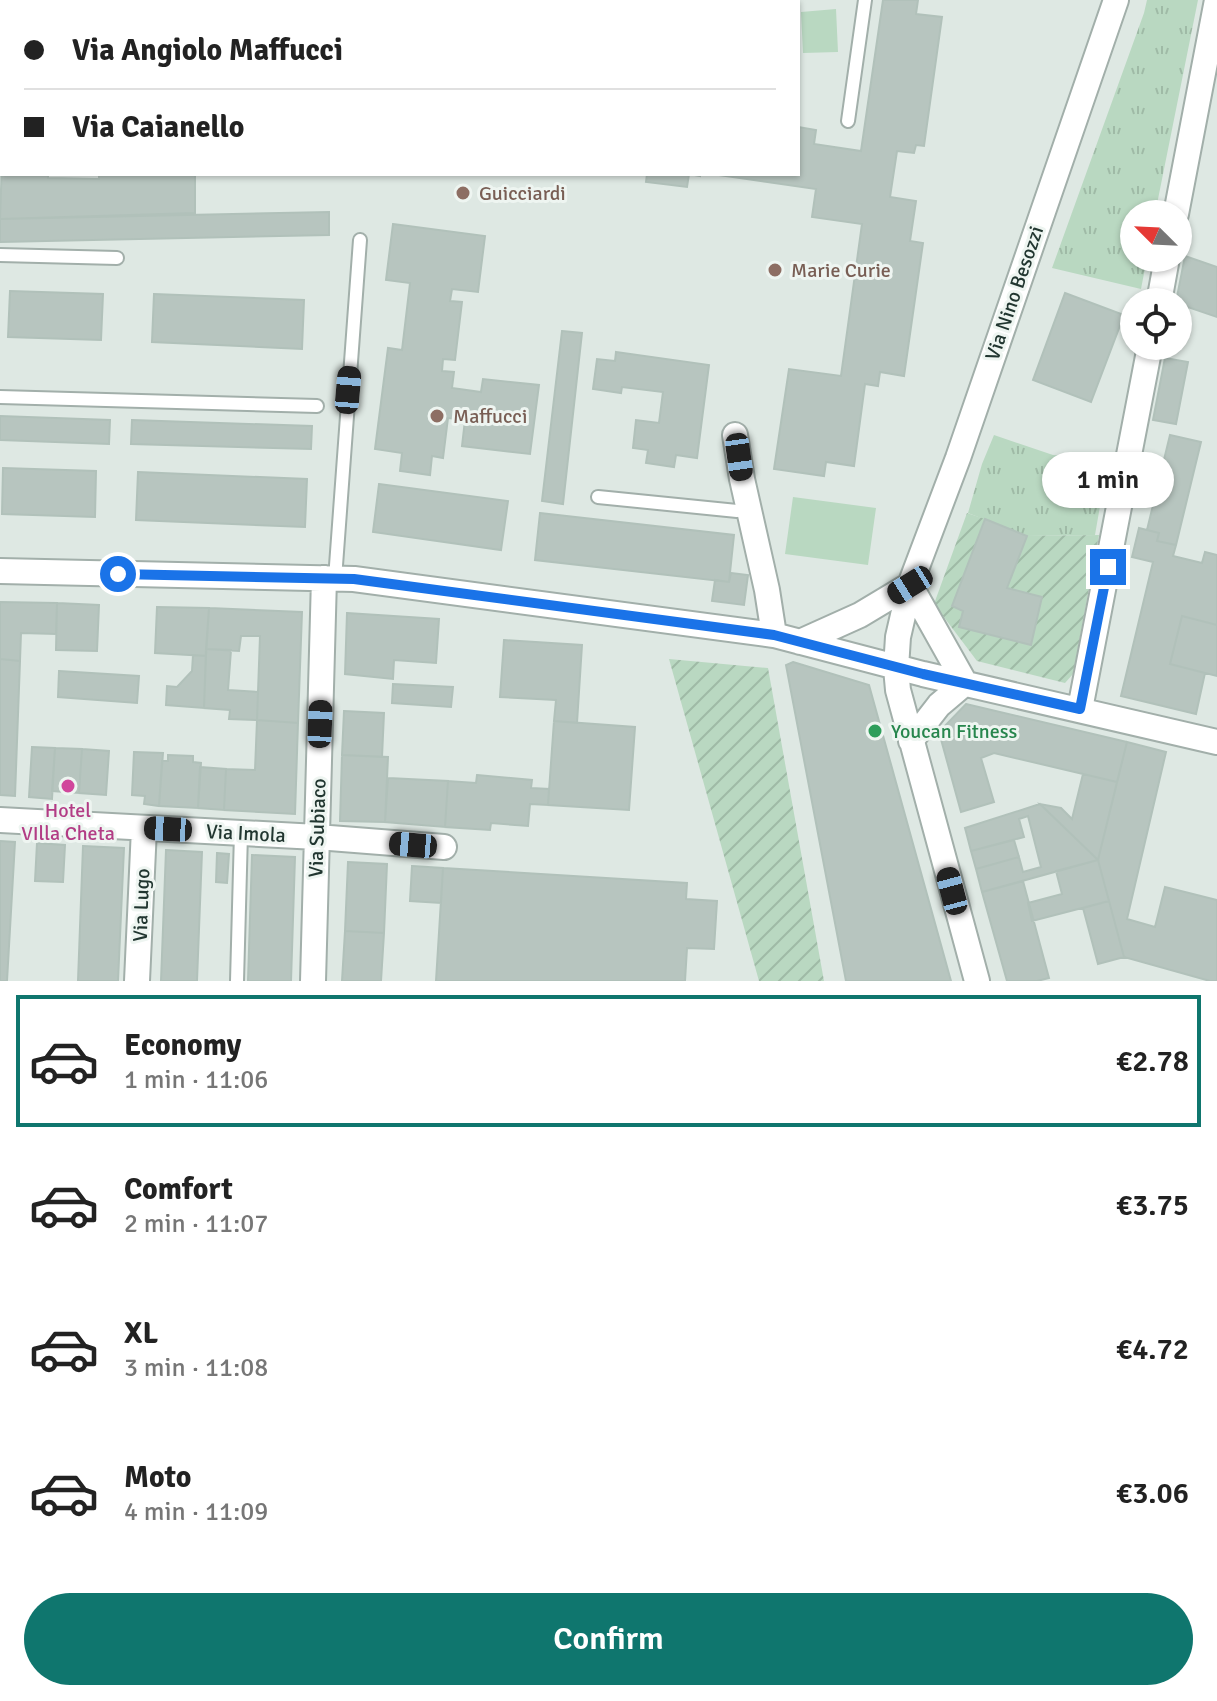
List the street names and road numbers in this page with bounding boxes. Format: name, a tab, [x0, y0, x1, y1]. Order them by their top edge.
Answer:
street label: Via Nino Besozzi	[980, 223, 1049, 364]
street label: Via Subiaco	[303, 778, 332, 878]
street label: Via Imola	[206, 819, 286, 848]
street label: Via Lugo	[128, 868, 155, 942]

